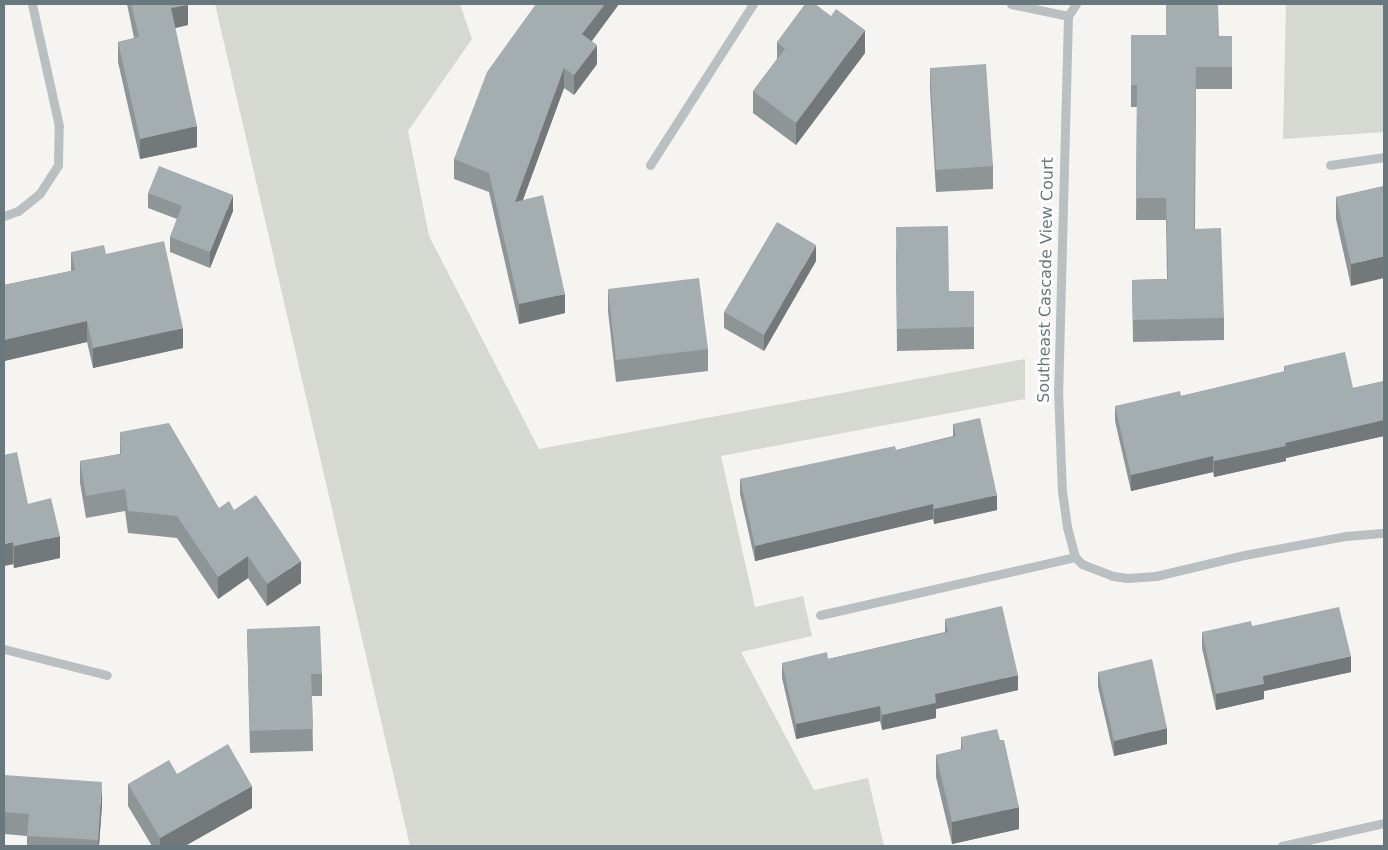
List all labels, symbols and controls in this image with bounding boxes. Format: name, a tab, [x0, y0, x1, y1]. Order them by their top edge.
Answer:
street label: Southeast Cascade View Court	[1034, 157, 1058, 403]

